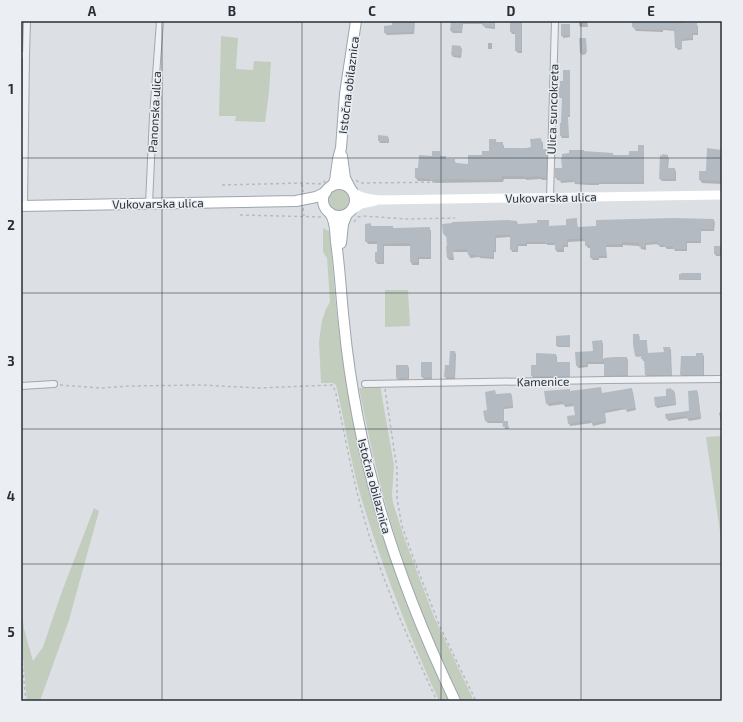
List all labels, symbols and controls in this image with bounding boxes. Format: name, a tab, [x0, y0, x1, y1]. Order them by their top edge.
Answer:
text: A	[88, 3, 97, 19]
text: B	[228, 3, 236, 19]
text: C	[368, 3, 376, 19]
text: D	[507, 3, 516, 19]
text: E	[647, 3, 655, 19]
street label: Istočna obilaznica	[335, 35, 361, 135]
street label: Ulica suncokreta	[543, 64, 561, 154]
street label: Panonska ulica	[145, 71, 163, 153]
text: 1	[8, 81, 14, 97]
street label: Vukovarska ulica	[505, 189, 597, 205]
street label: Vukovarska ulica	[112, 195, 204, 211]
text: 2	[7, 217, 15, 233]
text: 3	[7, 353, 15, 369]
street label: Kamenice	[516, 374, 570, 388]
street label: Istočna obilaznica	[356, 437, 394, 535]
text: 4	[7, 488, 15, 504]
text: 5	[7, 624, 15, 640]

